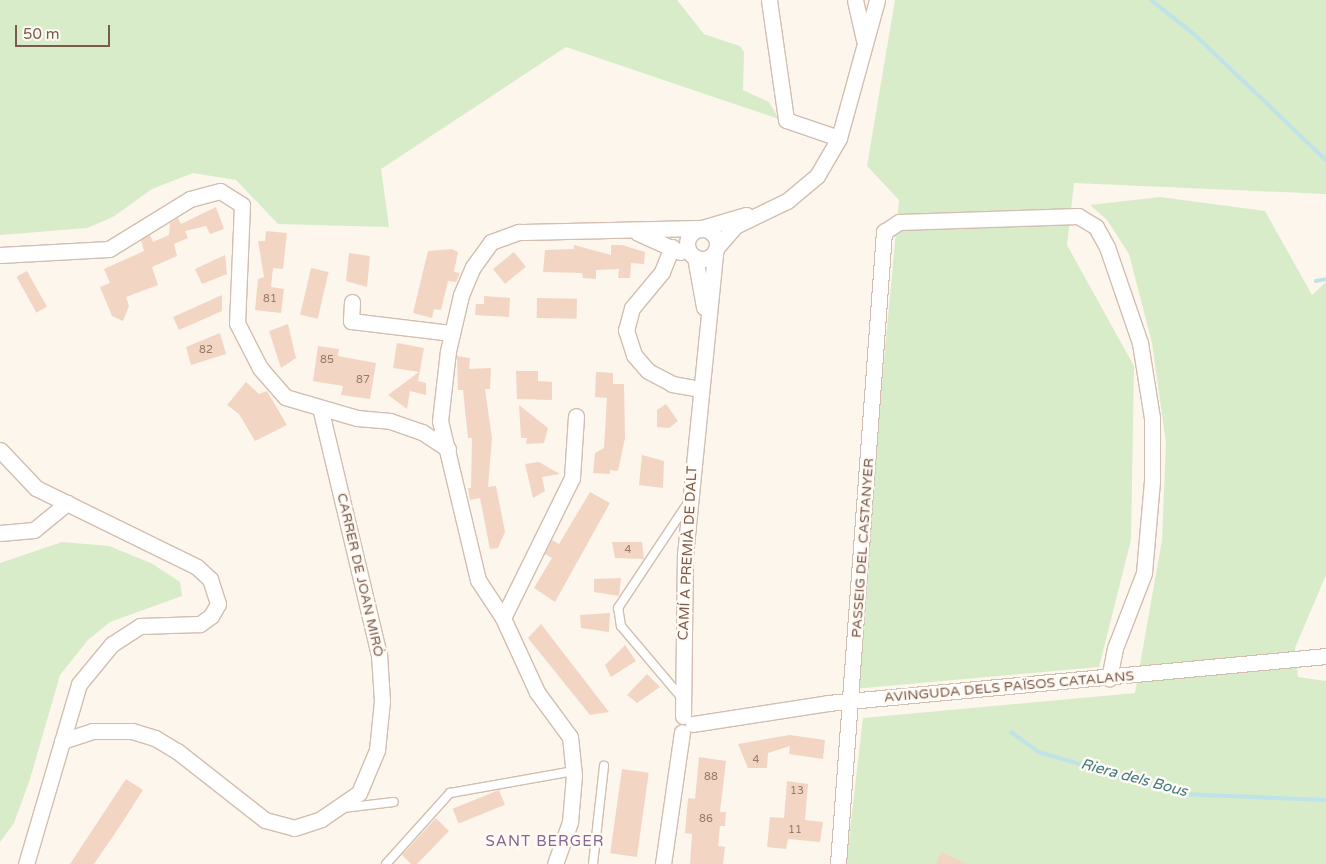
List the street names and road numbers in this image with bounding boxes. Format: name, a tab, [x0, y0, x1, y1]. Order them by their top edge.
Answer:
street label: PASSEIG DEL CASTANYER	[848, 458, 878, 638]
street label: CAMÍ A PREMIÀ DE DALT	[675, 465, 701, 641]
street label: CARRER DE JOAN MIRÓ	[333, 491, 387, 659]
street label: AVINGUDA DELS PAÏSOS CATALANS	[883, 668, 1135, 706]

